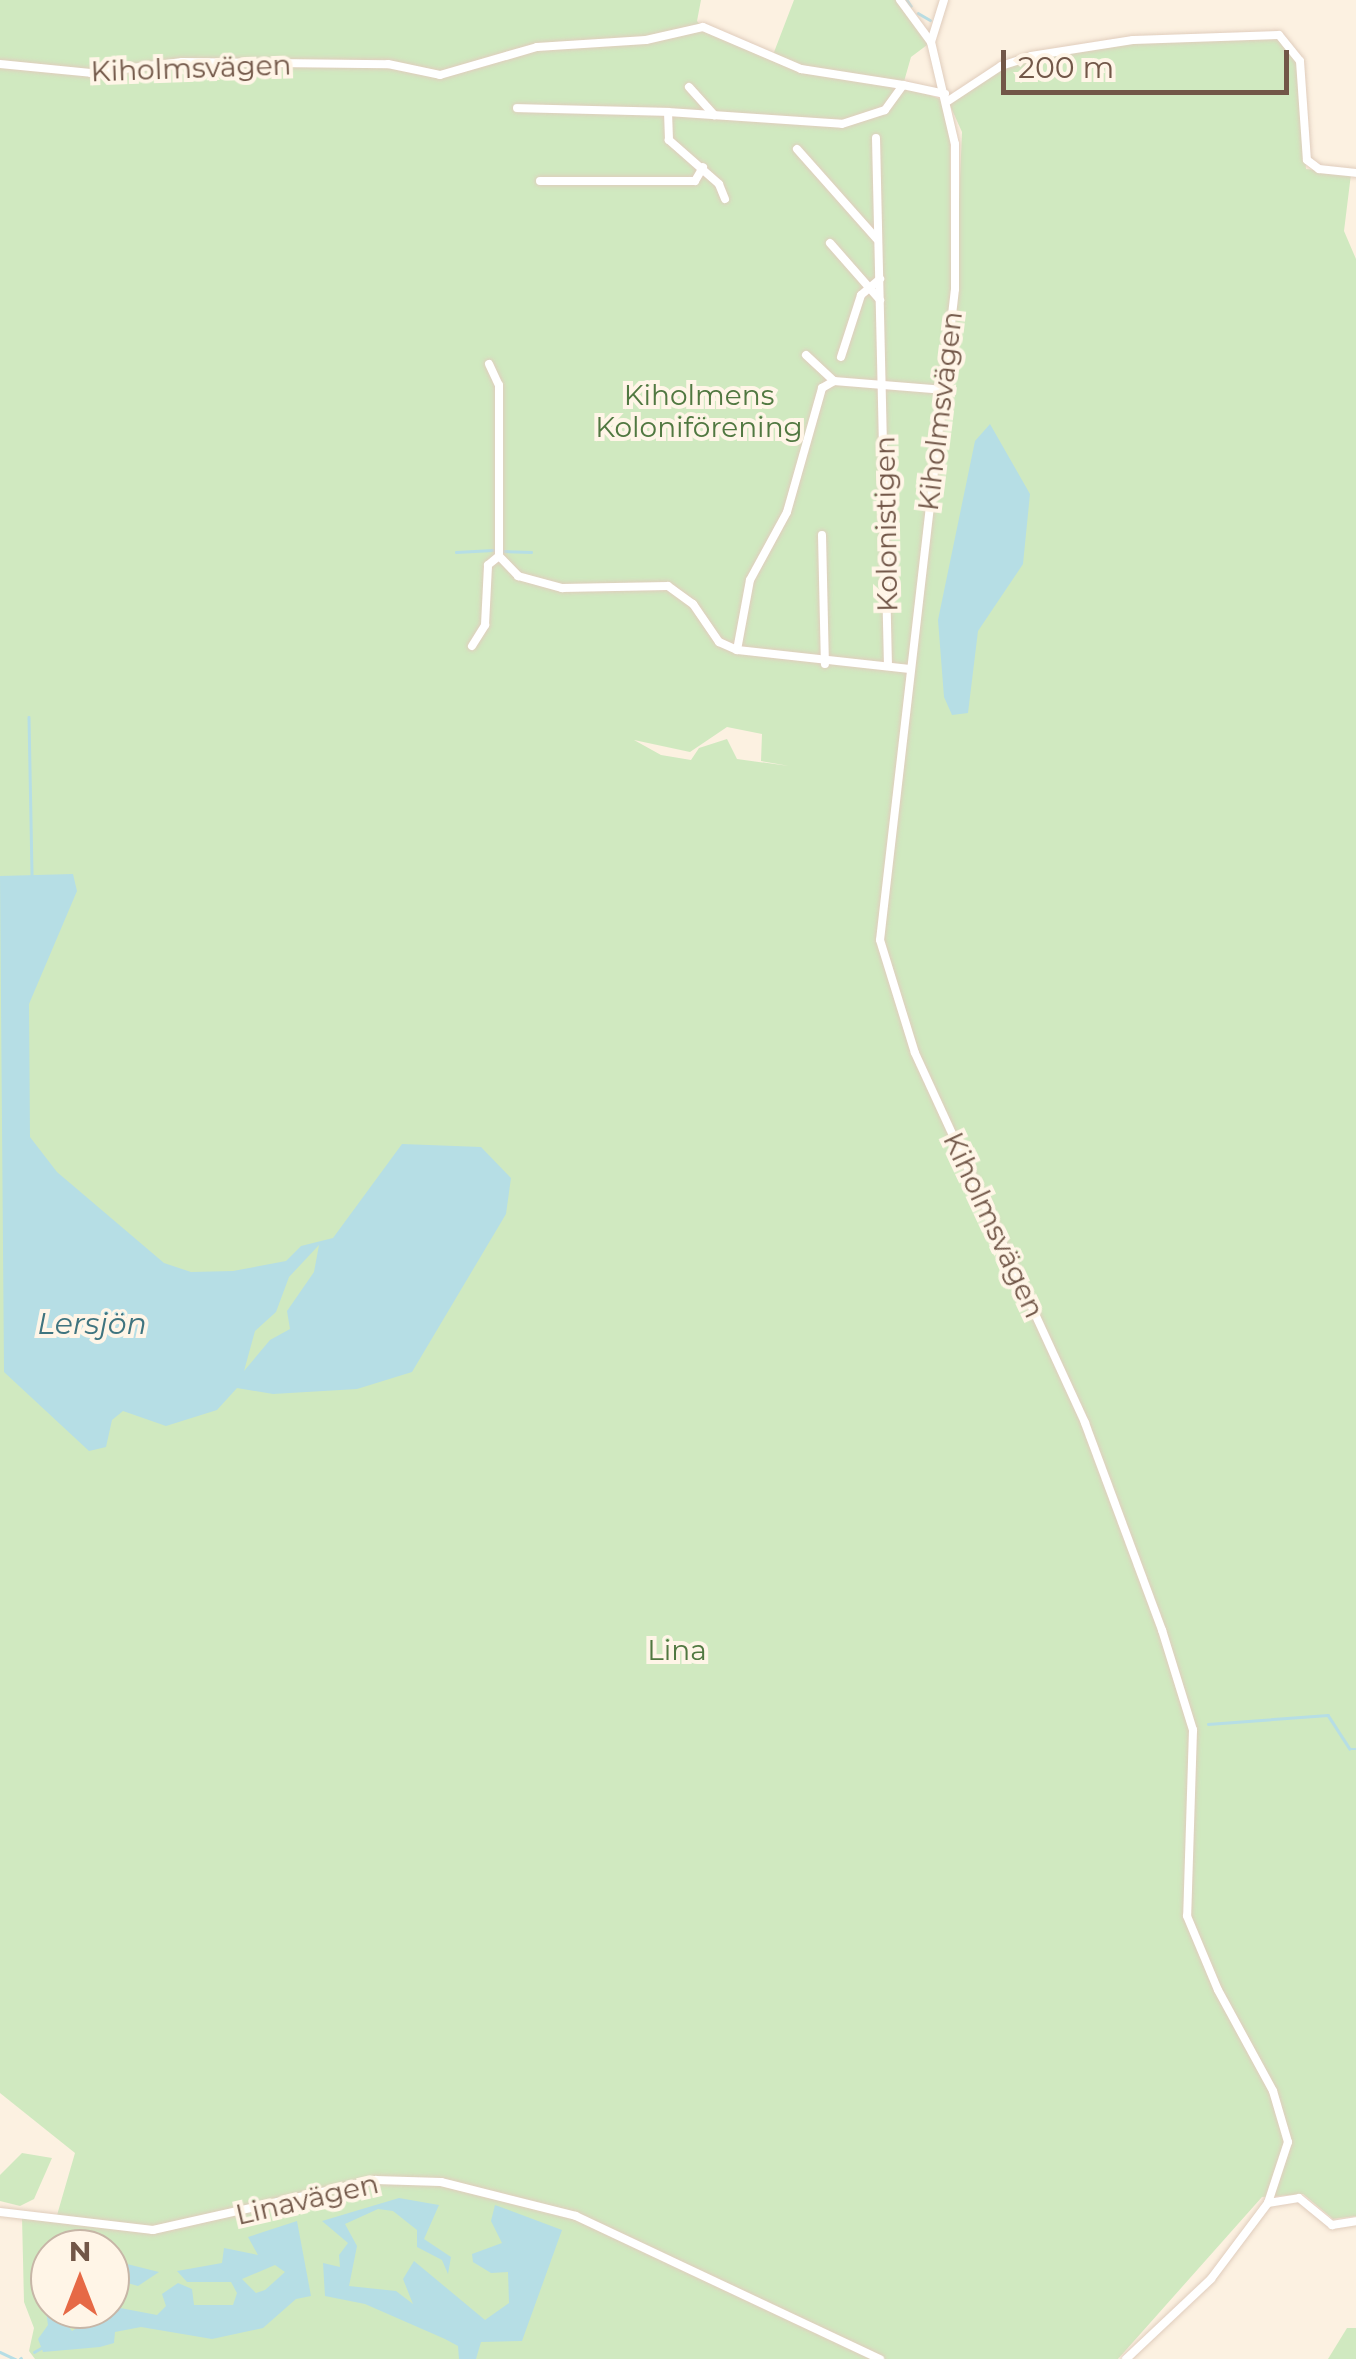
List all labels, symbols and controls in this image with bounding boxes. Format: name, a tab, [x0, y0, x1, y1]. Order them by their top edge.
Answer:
scale bar	[1006, 30, 1294, 92]
street label: Kiholmsvägen	[90, 48, 292, 88]
text: 200 m	[1018, 49, 1114, 86]
street label: Kiholmsvägen	[911, 309, 969, 513]
park label: Kiholmens Koloniförening	[595, 378, 803, 444]
street label: Kolonistigen	[868, 436, 904, 612]
street label: Kiholmsvägen	[936, 1127, 1052, 1323]
water label: Lersjön	[37, 1306, 147, 1342]
park label: Lina	[647, 1633, 707, 1667]
street label: Linavägen	[232, 2166, 382, 2232]
north arrow	[30, 2229, 130, 2329]
text: N	[69, 2234, 91, 2268]

